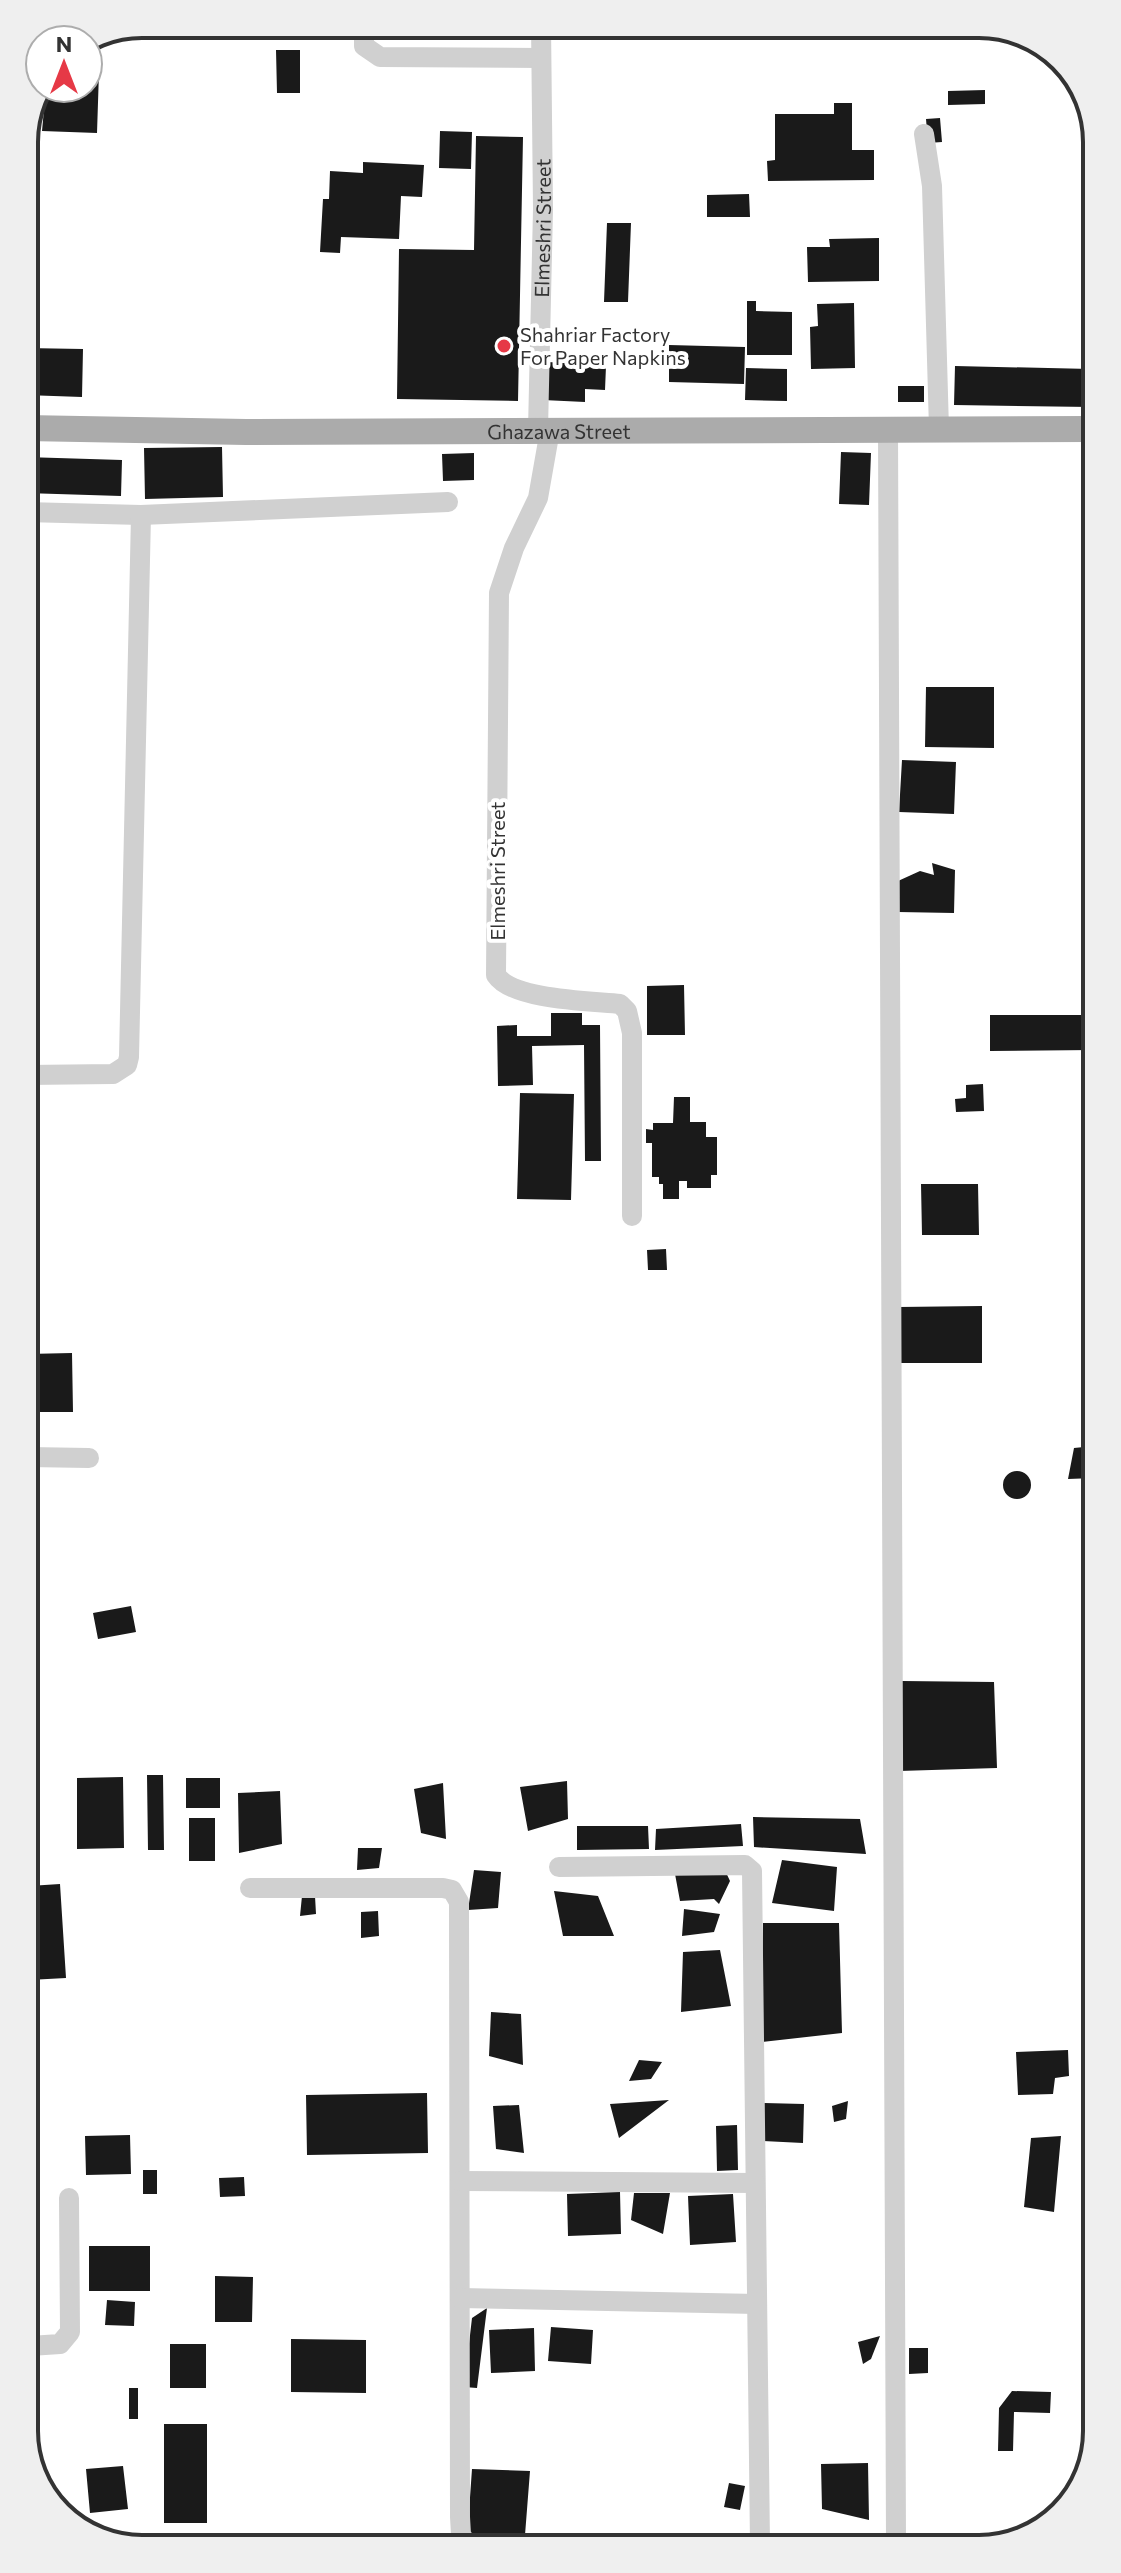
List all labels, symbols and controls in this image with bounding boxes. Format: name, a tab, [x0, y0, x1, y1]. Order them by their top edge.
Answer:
north arrow	[24, 24, 104, 104]
text: N	[56, 30, 72, 57]
street label: Elmeshri Street	[529, 158, 555, 298]
place label: Shahriar Factory For Paper Napkins	[520, 322, 686, 369]
marker: Shahriar Factory For Paper Napkins	[495, 337, 513, 355]
street label: Ghazawa Street	[487, 419, 631, 443]
street label: Elmeshri Street	[485, 802, 509, 941]

